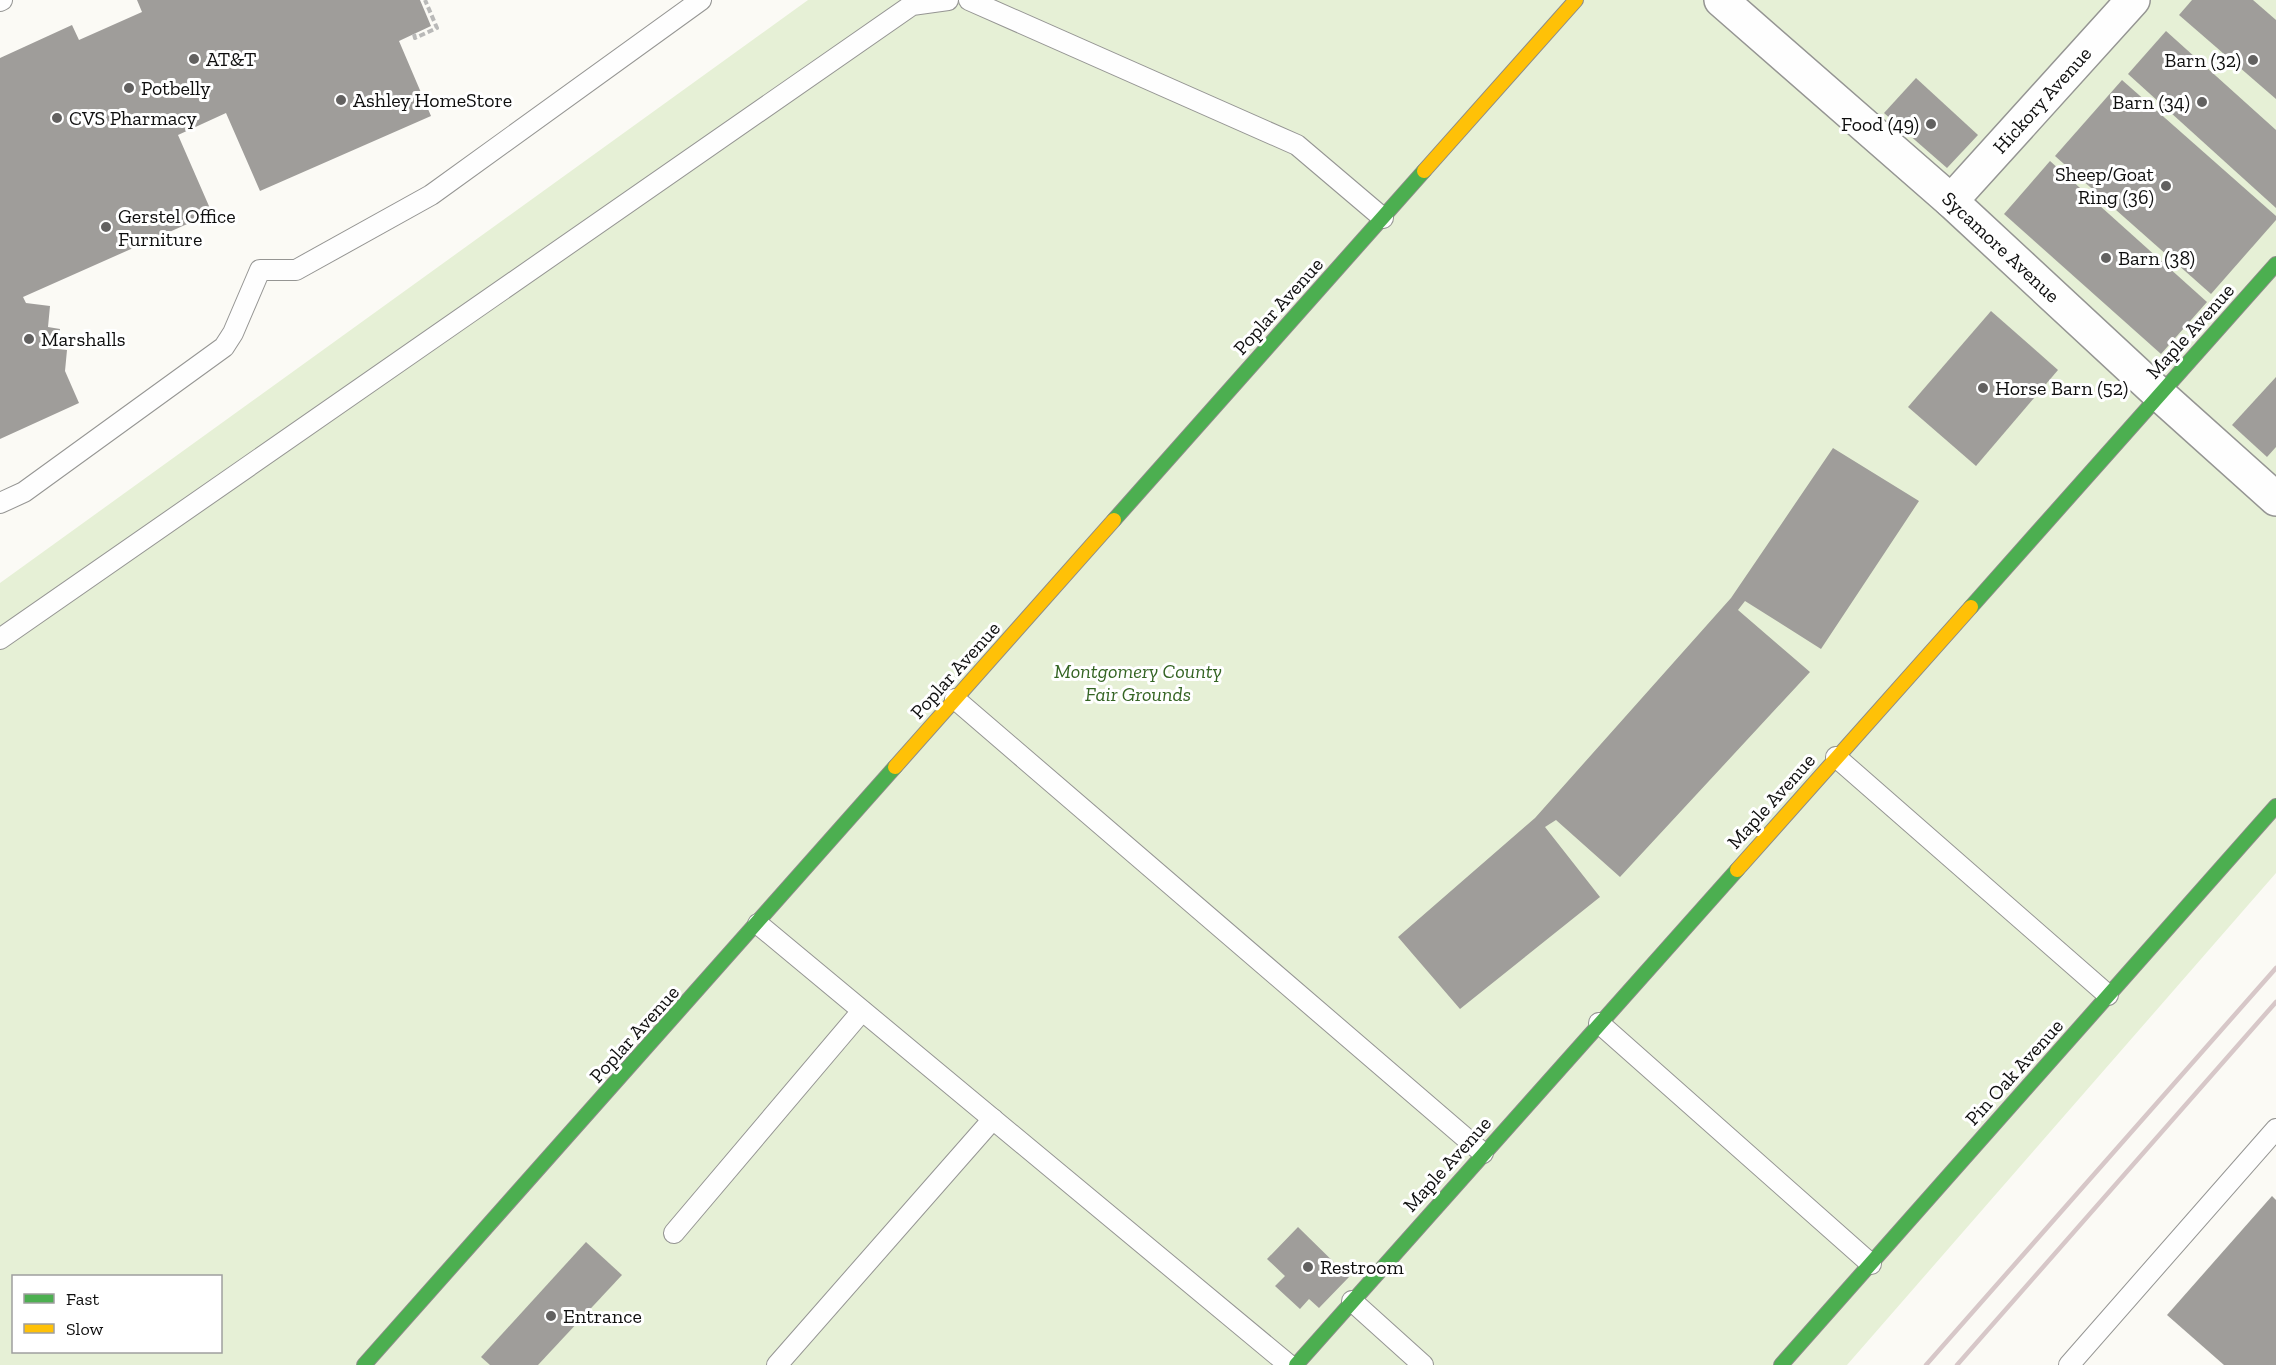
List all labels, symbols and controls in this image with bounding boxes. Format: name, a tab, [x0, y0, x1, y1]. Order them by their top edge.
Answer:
street label: Hickory Avenue	[1988, 42, 2096, 158]
place label: AT&T	[206, 47, 256, 71]
place label: Barn (32)	[2164, 48, 2241, 72]
marker: AT&T	[187, 52, 201, 66]
marker: Barn (32)	[2246, 53, 2260, 67]
place label: Potbelly	[141, 76, 211, 100]
marker: Potbelly	[122, 81, 136, 95]
place label: Ashley HomeStore	[353, 88, 512, 112]
place label: Barn (34)	[2112, 90, 2190, 114]
marker: Ashley HomeStore	[334, 93, 348, 107]
marker: Barn (34)	[2195, 95, 2209, 109]
place label: CVS Pharmacy	[69, 106, 198, 130]
marker: CVS Pharmacy	[50, 111, 64, 125]
place label: Food (49)	[1841, 112, 1919, 136]
marker: Food (49)	[1924, 117, 1938, 131]
place label: Sheep/Goat Ring (36)	[2055, 162, 2155, 209]
marker: Sheep/Goat Ring (36)	[2159, 179, 2173, 193]
street label: Sycamore Avenue	[1937, 186, 2065, 308]
place label: Gerstel Office Furniture	[118, 204, 236, 251]
marker: Gerstel Office Furniture	[99, 220, 113, 234]
place label: Barn (38)	[2118, 246, 2195, 270]
marker: Barn (38)	[2099, 251, 2113, 265]
street label: Poplar Avenue	[1228, 252, 1328, 360]
street label: Maple Avenue	[2141, 278, 2239, 384]
place label: Marshalls	[41, 327, 126, 351]
marker: Marshalls	[22, 332, 36, 346]
place label: Horse Barn (52)	[1995, 376, 2128, 400]
marker: Horse Barn (52)	[1976, 381, 1990, 395]
street label: Poplar Avenue	[905, 616, 1005, 724]
park label: Montgomery County Fair Grounds	[1054, 659, 1222, 706]
street label: Maple Avenue	[1722, 748, 1820, 854]
street label: Poplar Avenue	[584, 980, 684, 1088]
street label: Pin Oak Avenue	[1960, 1014, 2068, 1130]
street label: Maple Avenue	[1398, 1111, 1496, 1217]
place label: Restroom	[1320, 1255, 1405, 1279]
marker: Restroom	[1301, 1260, 1315, 1274]
legend	[12, 1275, 222, 1353]
text: Fast	[66, 1288, 99, 1310]
place label: Entrance	[563, 1304, 642, 1328]
marker: Entrance	[544, 1309, 558, 1323]
text: Slow	[66, 1318, 103, 1340]

